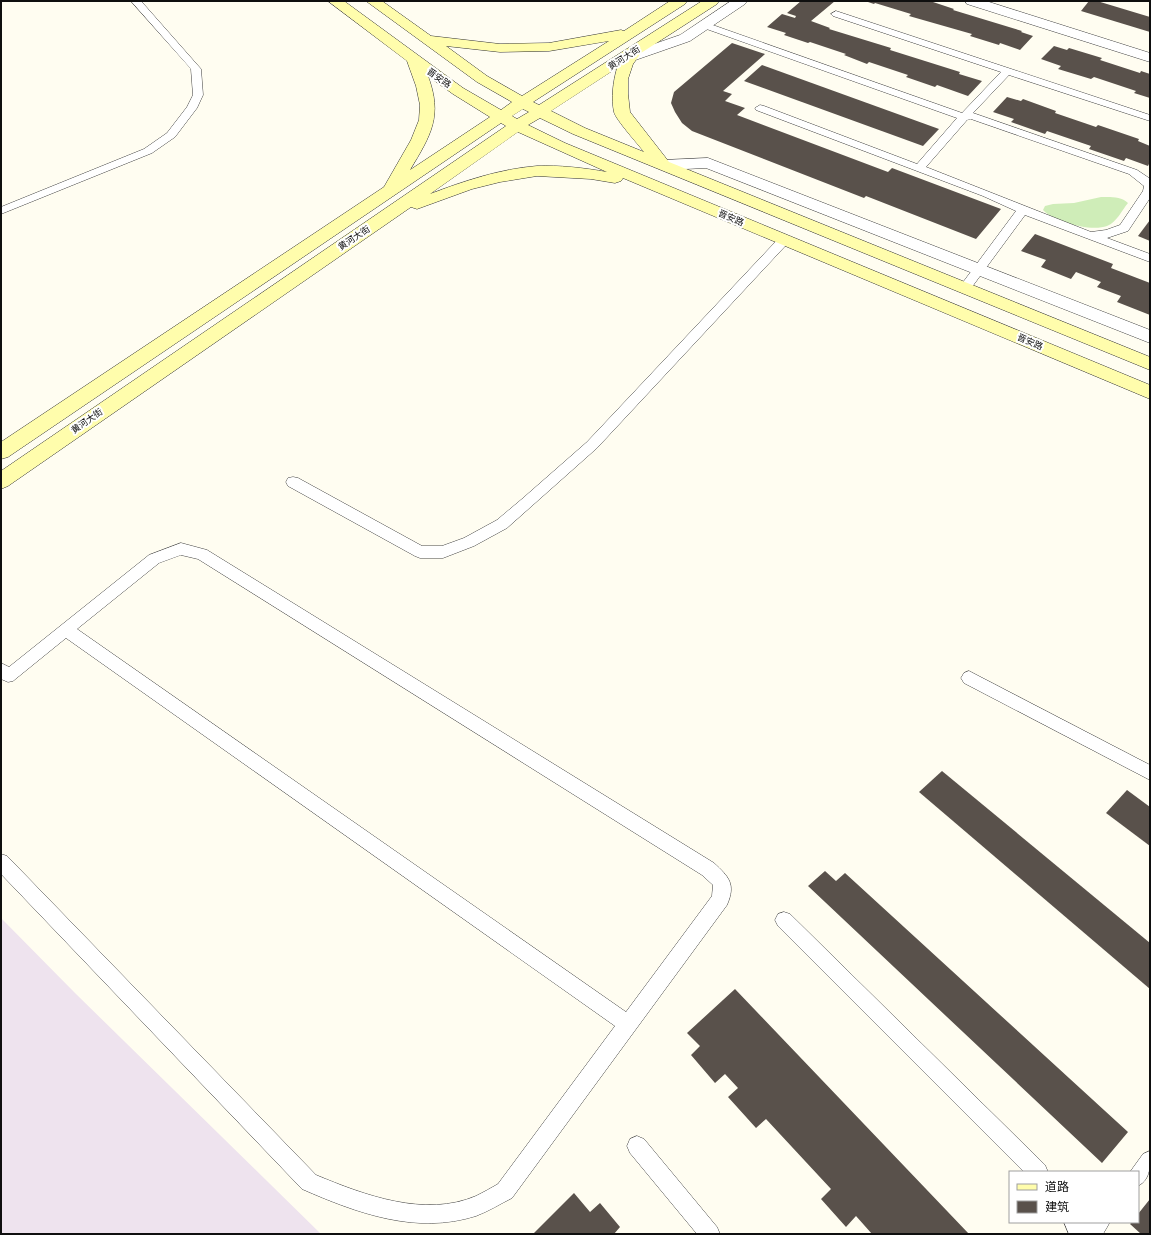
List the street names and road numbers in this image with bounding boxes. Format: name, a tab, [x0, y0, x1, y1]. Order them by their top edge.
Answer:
street label: 黄河大街	[606, 43, 642, 73]
street label: 晋安路	[424, 65, 454, 91]
street label: 晋安路	[716, 207, 746, 229]
street label: 黄河大街	[336, 223, 372, 253]
street label: 晋安路	[1015, 331, 1045, 353]
street label: 黄河大街	[69, 406, 105, 436]

